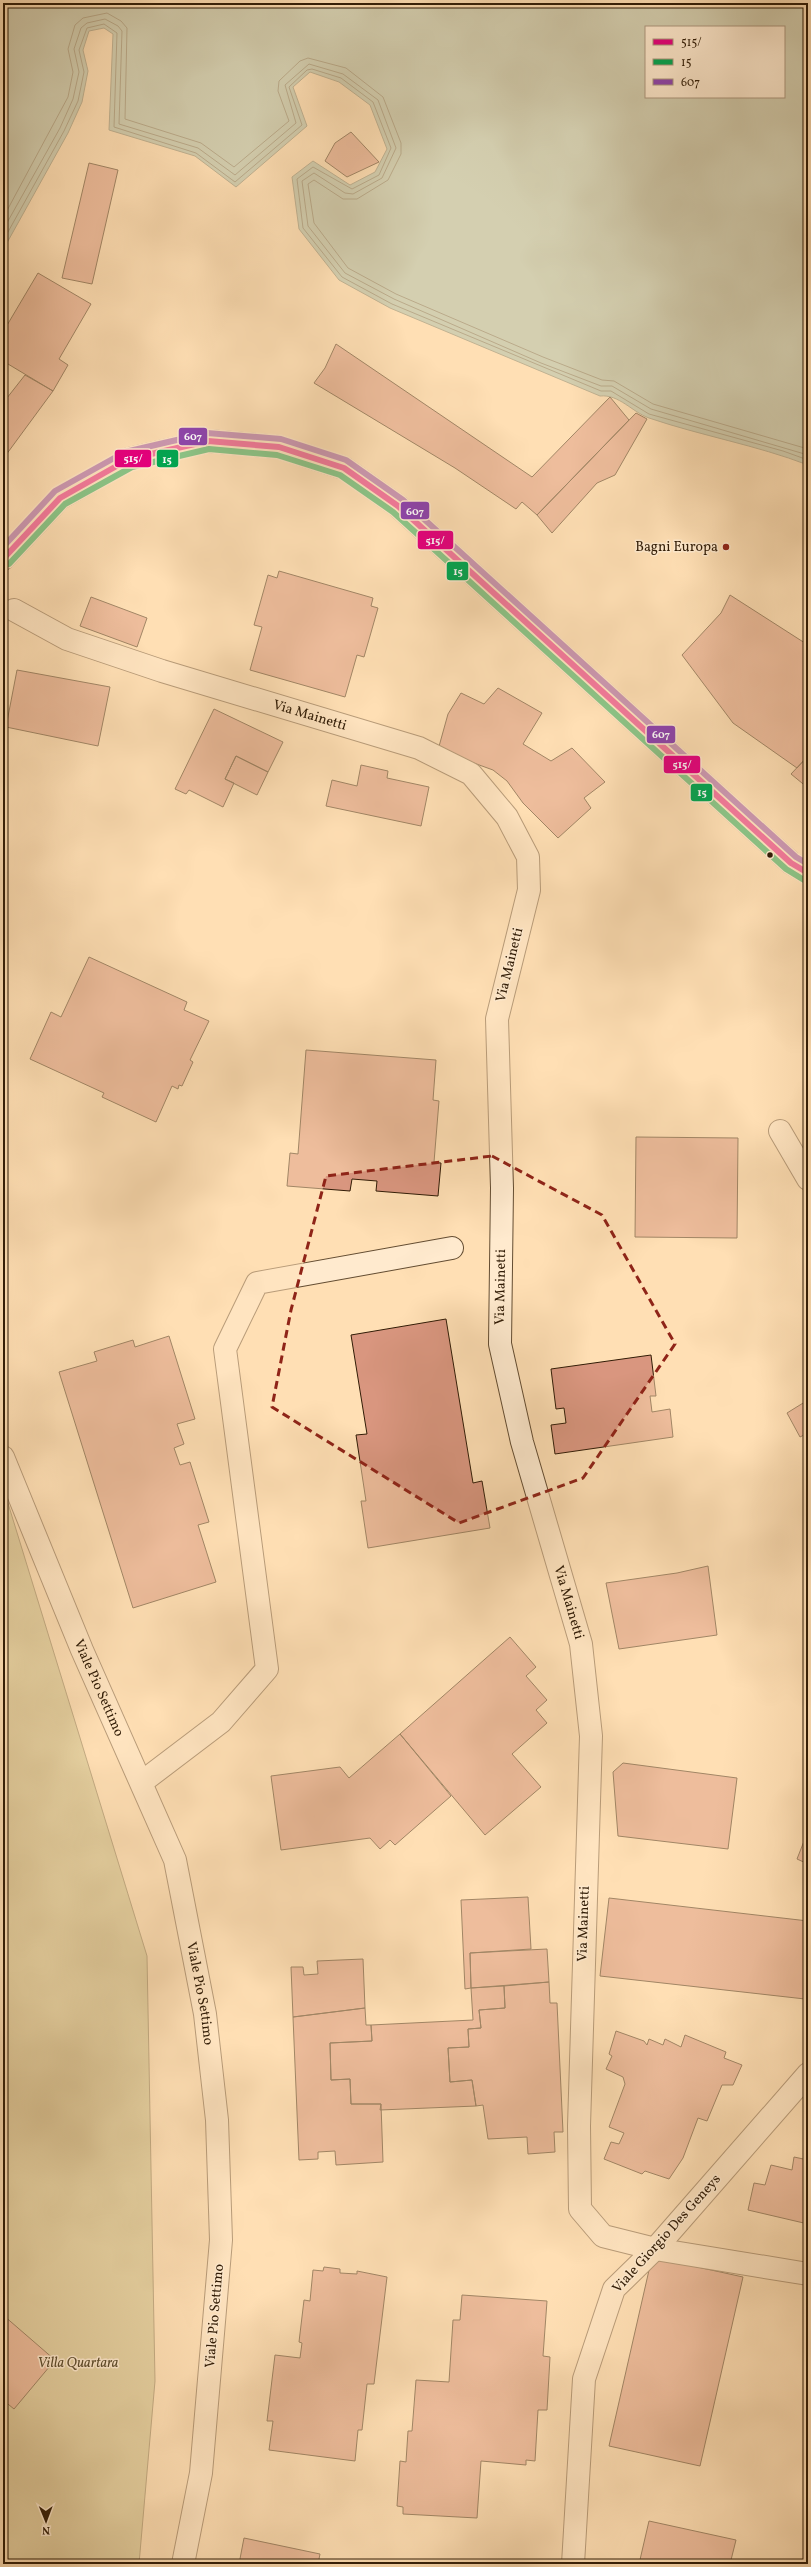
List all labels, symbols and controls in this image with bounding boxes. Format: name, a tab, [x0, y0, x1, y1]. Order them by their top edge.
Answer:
legend	[645, 26, 785, 98]
text: 515/	[681, 35, 702, 51]
text: 15	[681, 55, 692, 71]
text: 607	[681, 75, 700, 91]
line badge: 607	[178, 427, 208, 446]
text: 607	[184, 430, 202, 445]
line badge: 515/	[114, 449, 152, 468]
line badge: 15	[156, 449, 179, 468]
text: 515/	[123, 452, 143, 467]
text: 15	[162, 453, 172, 468]
line badge: 607	[400, 501, 430, 520]
text: 607	[406, 505, 424, 520]
line badge: 515/	[417, 530, 454, 550]
text: 515/	[425, 534, 445, 549]
place label: Bagni Europa	[635, 538, 718, 557]
marker: Bagni Europa	[721, 542, 731, 552]
line badge: 15	[446, 561, 469, 581]
text: 15	[453, 565, 463, 580]
street label: Via Mainetti	[271, 695, 349, 735]
line badge: 607	[646, 725, 676, 744]
text: 607	[652, 728, 670, 743]
line badge: 515/	[663, 755, 701, 774]
text: 515/	[672, 758, 692, 773]
line badge: 15	[690, 783, 713, 802]
text: 15	[697, 786, 707, 801]
unlabelled marker	[765, 850, 775, 860]
street label: Via Mainetti	[492, 926, 528, 1004]
street label: Via Mainetti	[491, 1249, 511, 1325]
street label: Via Mainetti	[549, 1563, 589, 1642]
street label: Viale Pio Settimo	[69, 1636, 129, 1740]
street label: Via Mainetti	[573, 1886, 595, 1962]
street label: Viale Pio Settimo	[182, 1940, 218, 2046]
street label: Viale Giorgio Des Geneys	[608, 2170, 726, 2298]
street label: Viale Pio Settimo	[201, 2263, 229, 2369]
park label: Villa Quartara	[38, 2354, 119, 2373]
north arrow	[26, 2501, 66, 2541]
text: N	[42, 2522, 50, 2537]

